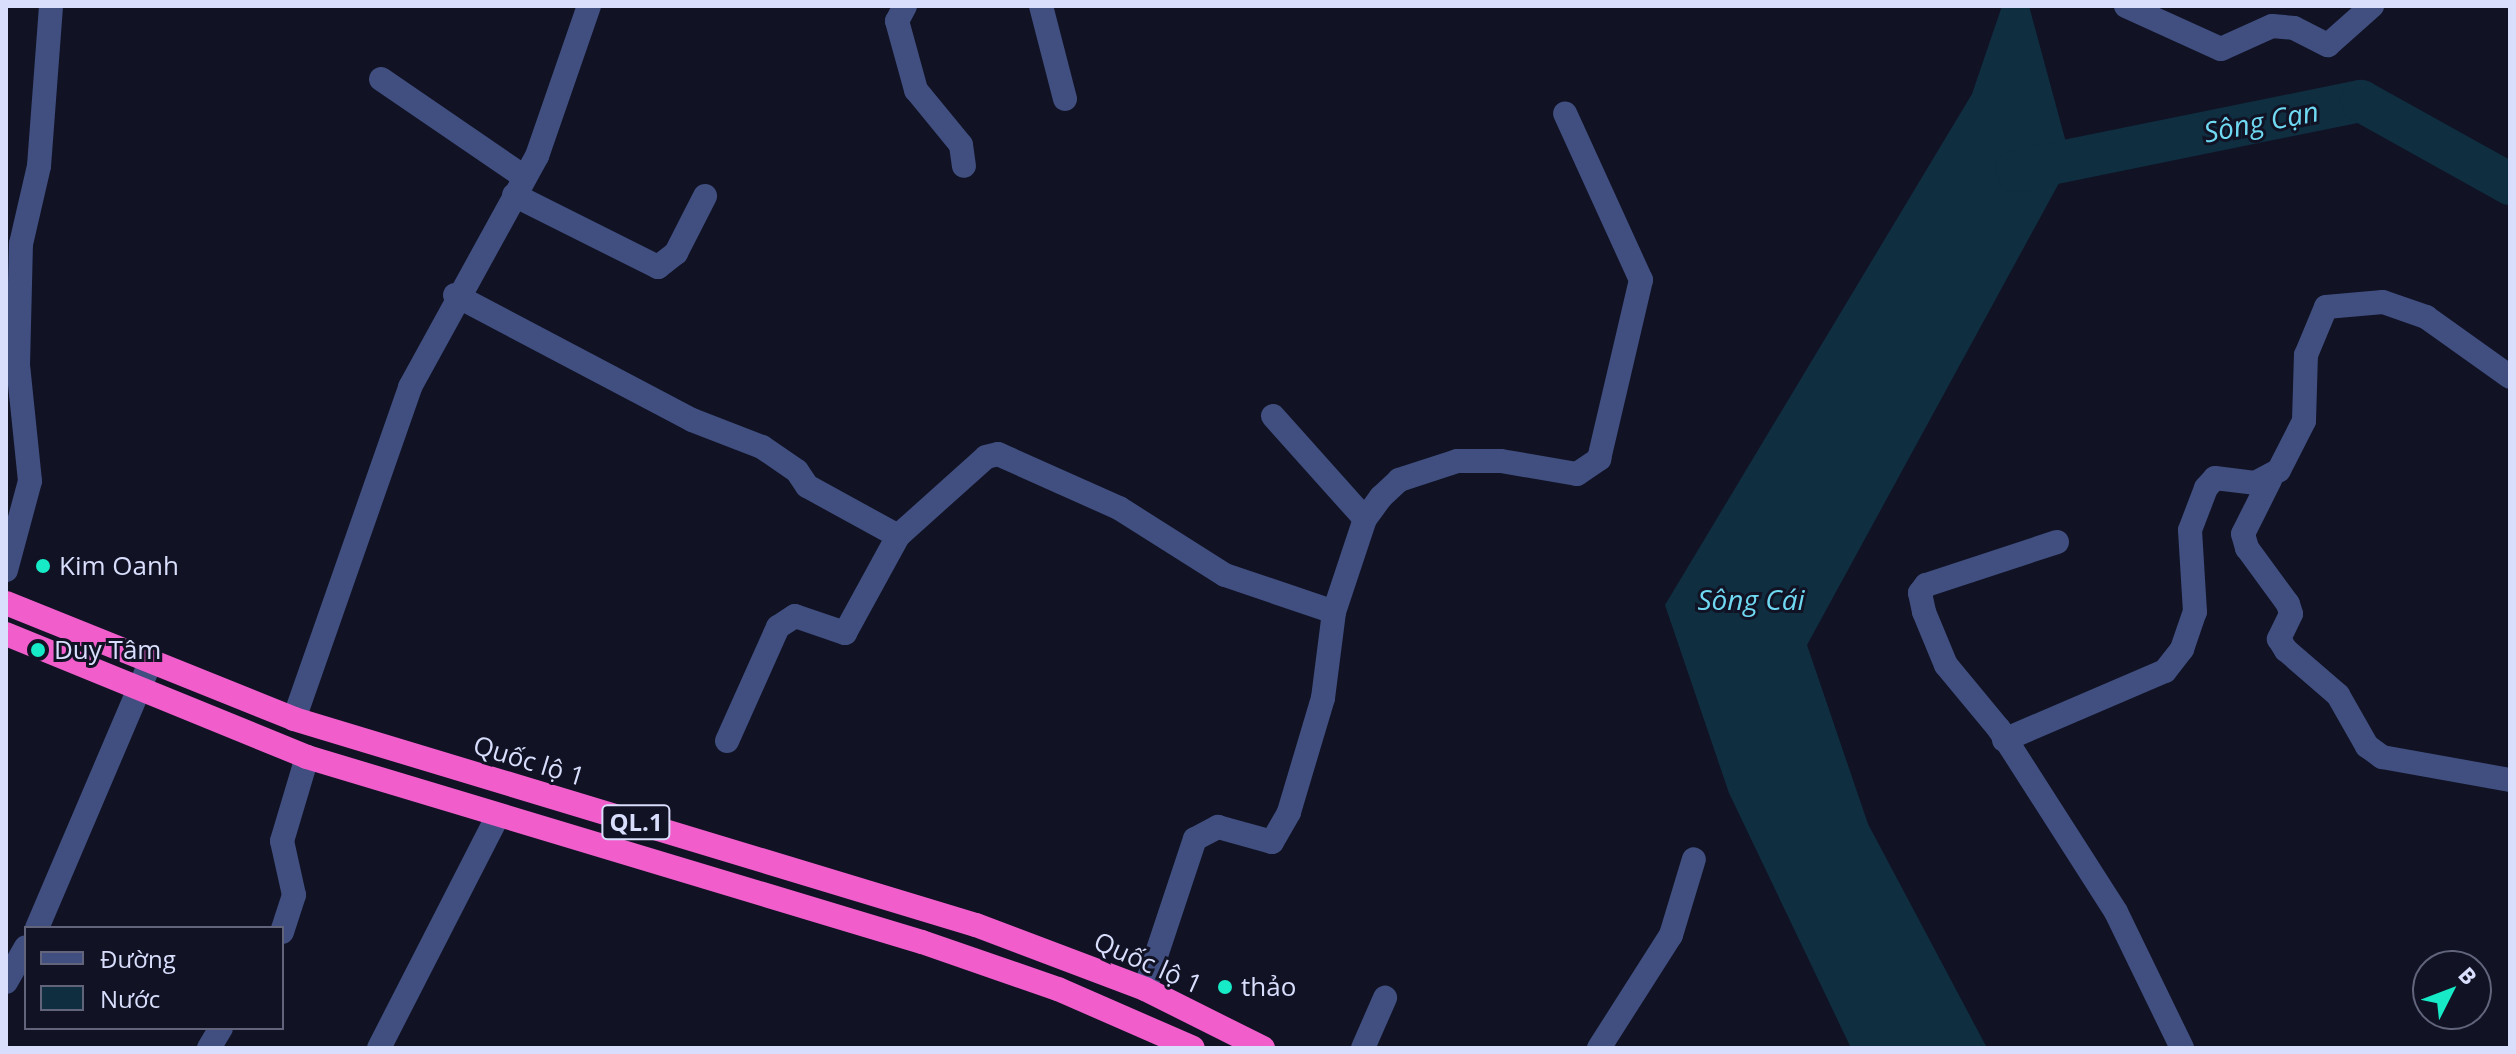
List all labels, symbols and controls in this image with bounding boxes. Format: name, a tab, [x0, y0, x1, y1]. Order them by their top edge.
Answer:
water label: Sông Cạn	[2201, 93, 2321, 149]
place label: Kim Oanh	[59, 550, 179, 582]
marker: Kim Oanh	[34, 557, 52, 575]
water label: Sông Cái	[1697, 582, 1805, 616]
place label: Duy Tâm	[54, 634, 161, 666]
marker: Duy Tâm	[29, 641, 47, 659]
street label: Quốc lộ 1	[470, 729, 588, 793]
road number: QL.1	[600, 802, 672, 842]
street label: Quốc lộ 1	[1089, 925, 1207, 1001]
legend	[24, 926, 284, 1030]
text: Đường	[100, 942, 176, 975]
north arrow	[2412, 950, 2492, 1030]
text: B	[2452, 960, 2484, 991]
place label: thảo	[1241, 971, 1296, 1003]
marker: thảo	[1216, 978, 1234, 996]
text: Nước	[100, 982, 160, 1015]

